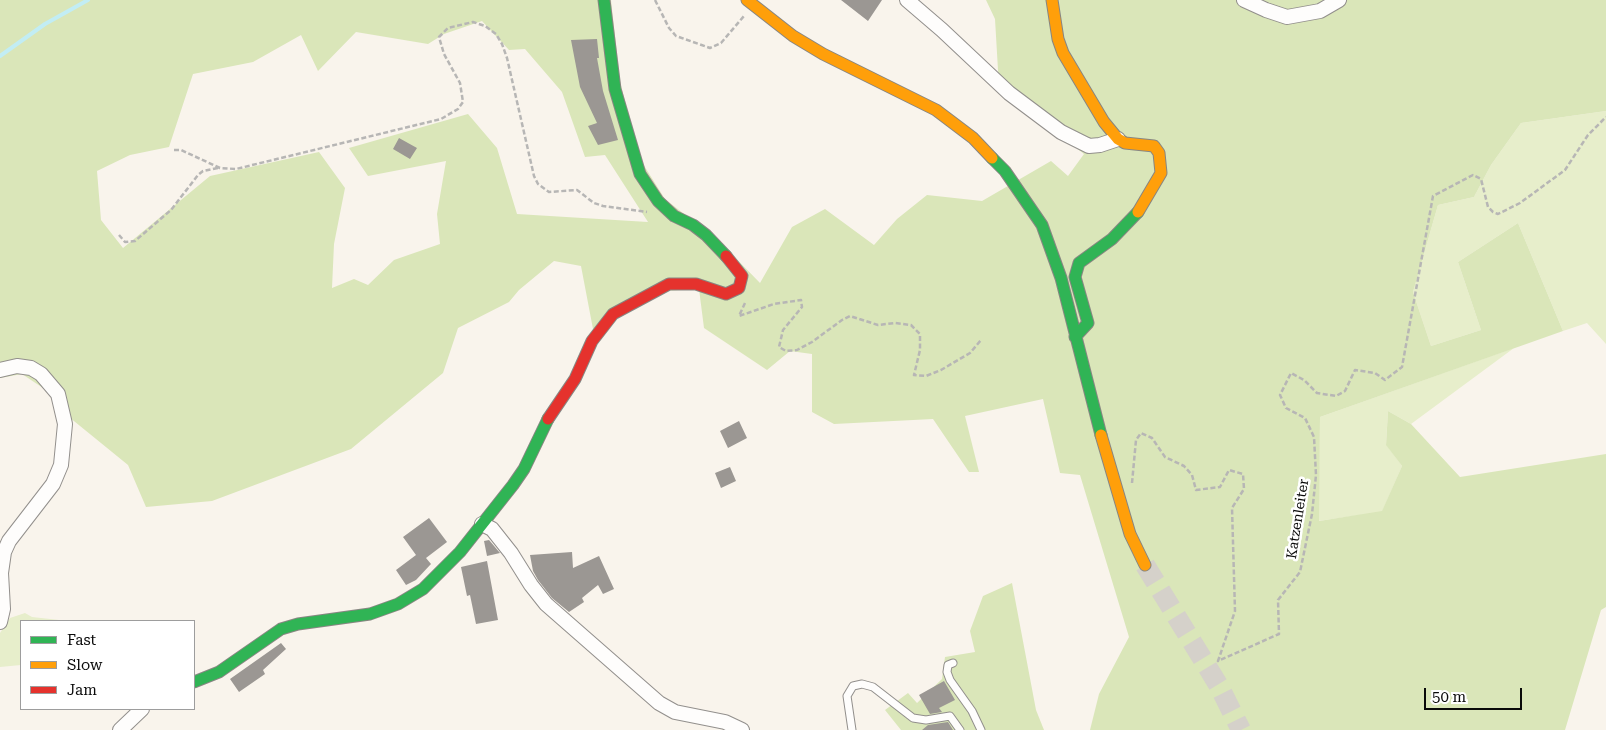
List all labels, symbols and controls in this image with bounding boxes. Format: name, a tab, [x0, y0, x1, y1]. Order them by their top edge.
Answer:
street label: Katzenleiter	[1283, 478, 1313, 560]
legend	[20, 620, 195, 710]
text: Fast	[67, 631, 96, 649]
text: Slow	[67, 656, 102, 674]
scale bar	[1426, 678, 1524, 710]
text: Jam	[67, 681, 97, 699]
text: 50 m	[1432, 688, 1466, 706]

